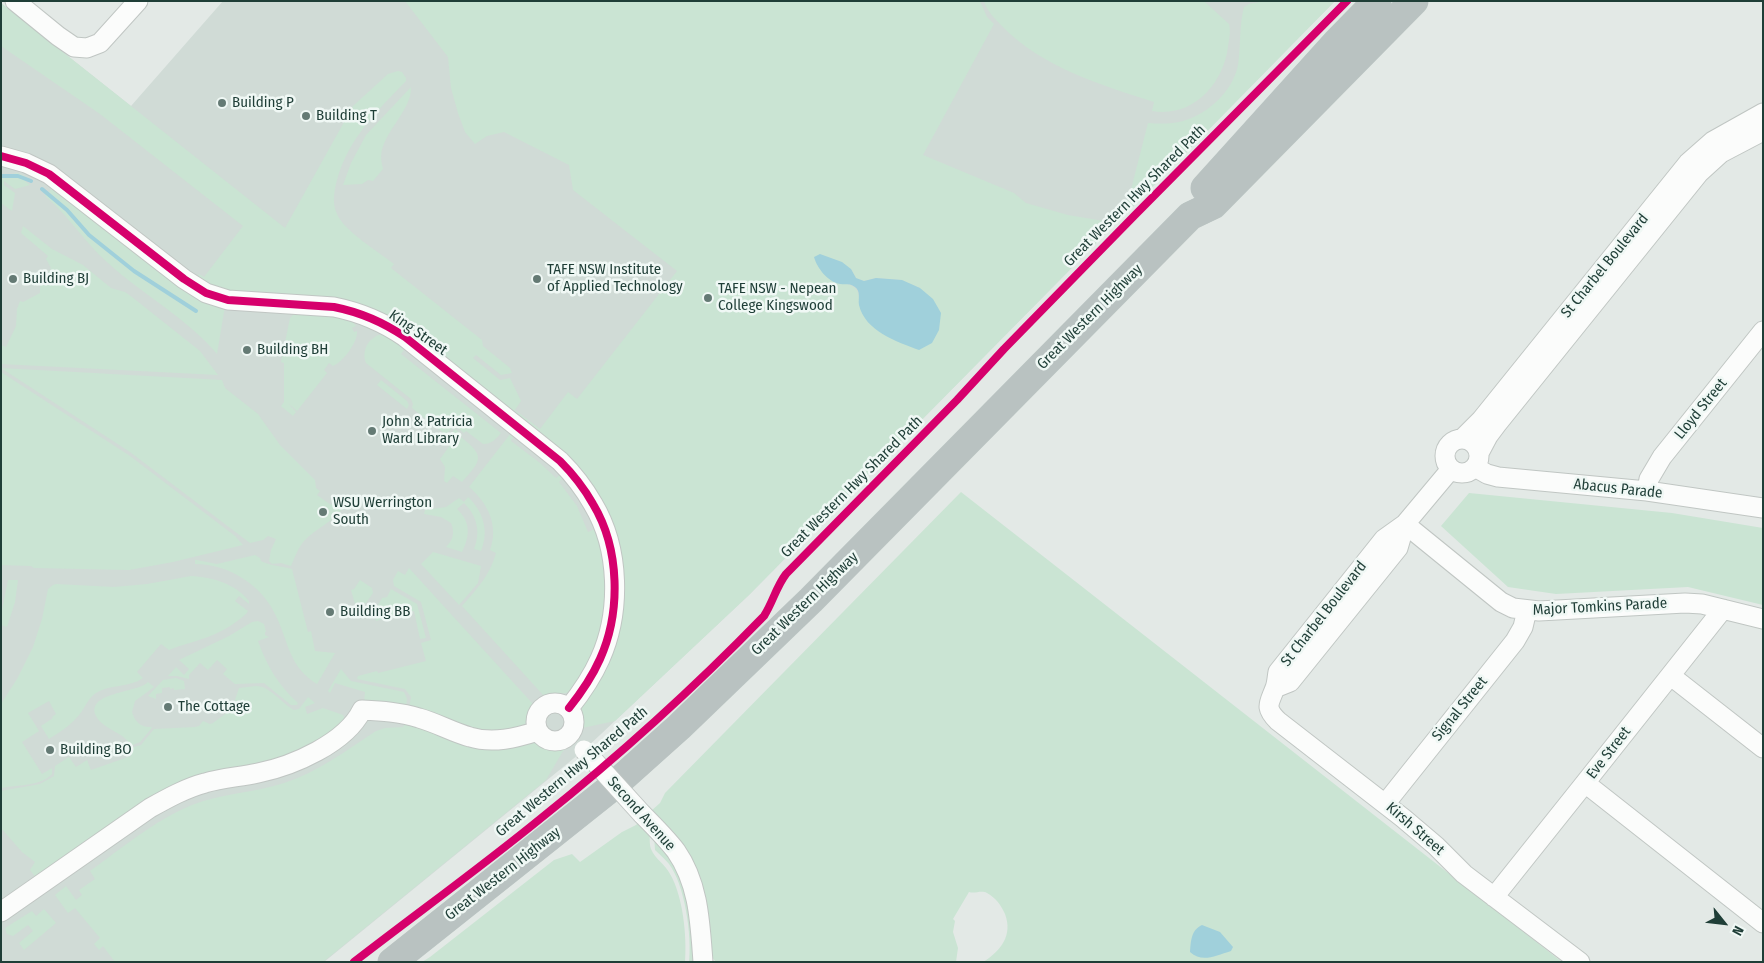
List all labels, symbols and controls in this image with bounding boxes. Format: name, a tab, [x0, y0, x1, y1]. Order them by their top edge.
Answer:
place label: Building P	[232, 94, 294, 112]
marker: Building P	[216, 97, 228, 109]
place label: Building T	[316, 107, 377, 125]
marker: Building T	[300, 110, 312, 122]
street label: Great Western Hwy Shared Path	[1060, 121, 1210, 271]
street label: St Charbel Boulevard	[1558, 210, 1652, 322]
place label: TAFE NSW Institute of Applied Technology	[547, 261, 683, 296]
street label: Great Western Highway	[1034, 261, 1146, 373]
place label: Building BJ	[23, 270, 89, 288]
marker: Building BJ	[7, 273, 19, 285]
marker: TAFE NSW Institute of Applied Technology	[531, 273, 543, 285]
place label: TAFE NSW - Nepean College Kingswood	[718, 280, 836, 315]
marker: TAFE NSW - Nepean College Kingswood	[702, 292, 714, 304]
street label: King Street	[385, 306, 451, 360]
place label: Building BH	[257, 341, 328, 359]
marker: Building BH	[241, 344, 253, 356]
street label: Lloyd Street	[1671, 375, 1731, 443]
street label: Great Western Hwy Shared Path	[777, 412, 927, 562]
place label: John & Patricia Ward Library	[382, 413, 473, 448]
marker: John & Patricia Ward Library	[366, 425, 378, 437]
street label: Abacus Parade	[1573, 475, 1663, 503]
place label: WSU Werrington South	[333, 494, 432, 529]
marker: WSU Werrington South	[317, 506, 329, 518]
street label: Great Western Highway	[748, 548, 862, 660]
street label: St Charbel Boulevard	[1277, 558, 1371, 670]
street label: Major Tomkins Parade	[1532, 594, 1668, 620]
place label: Building BB	[340, 603, 410, 621]
marker: Building BB	[324, 606, 336, 618]
street label: Signal Street	[1429, 673, 1491, 745]
place label: The Cottage	[178, 698, 250, 716]
marker: The Cottage	[162, 701, 174, 713]
street label: Great Western Hwy Shared Path	[492, 703, 652, 841]
street label: Eve Street	[1583, 723, 1635, 783]
place label: Building BO	[60, 741, 132, 759]
marker: Building BO	[44, 744, 56, 756]
street label: Second Avenue	[603, 773, 679, 855]
street label: Kirsh Street	[1382, 799, 1448, 859]
street label: Great Western Highway	[442, 823, 564, 925]
north arrow	[1699, 898, 1749, 948]
text: N	[1728, 923, 1747, 938]

